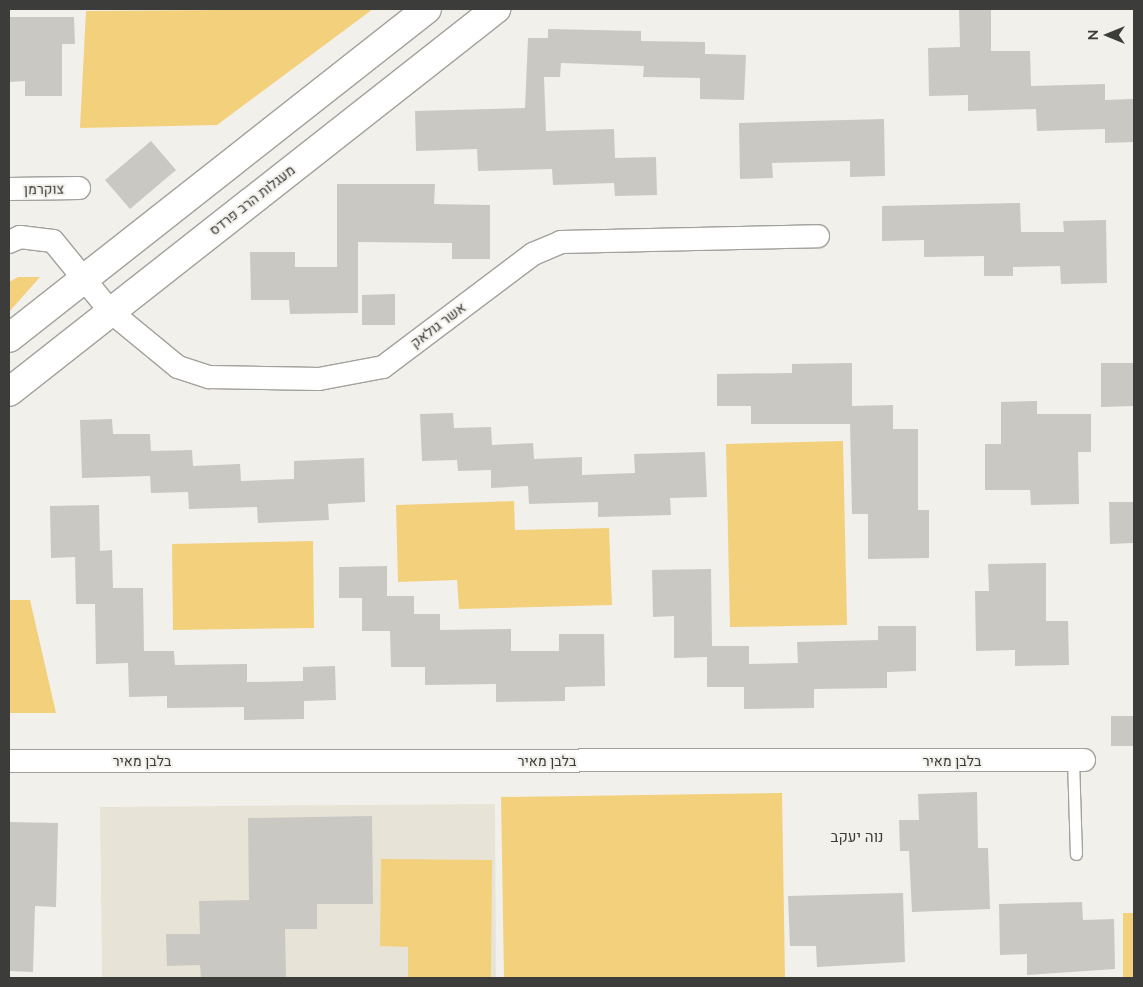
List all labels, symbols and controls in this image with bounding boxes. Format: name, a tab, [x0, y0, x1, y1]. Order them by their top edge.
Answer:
north arrow	[1083, 10, 1133, 60]
text: N	[1084, 30, 1102, 40]
street label: מעגלות הרב פרדס	[206, 161, 298, 239]
street label: צוקרמן	[24, 180, 64, 198]
street label: אשר גולאק	[407, 299, 469, 351]
street label: בלבן מאיר	[113, 753, 171, 769]
street label: בלבן מאיר	[518, 753, 576, 769]
street label: בלבן מאיר	[923, 753, 981, 769]
district label: נוה יעקב	[830, 828, 884, 846]

